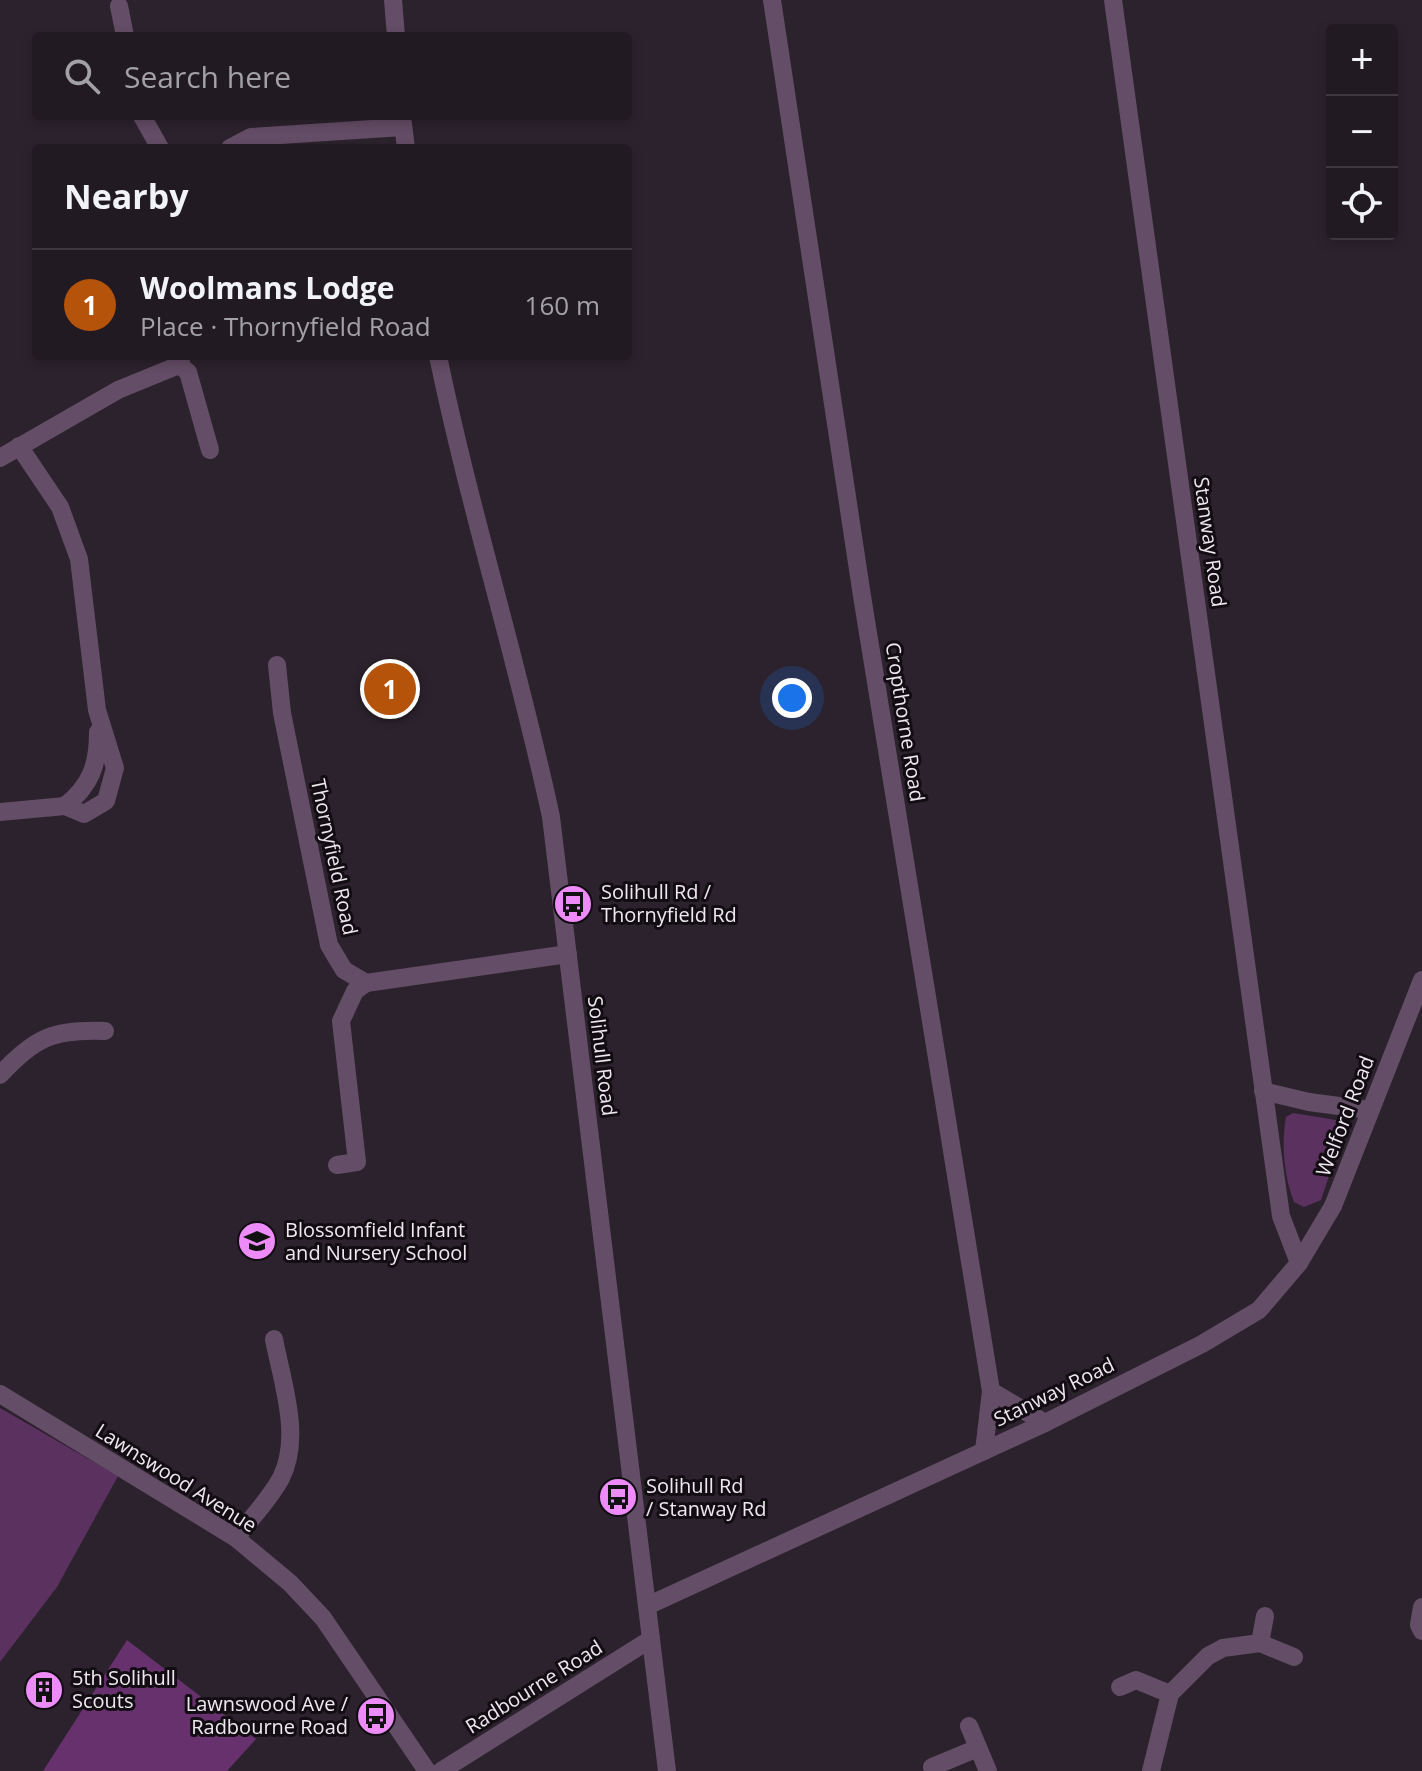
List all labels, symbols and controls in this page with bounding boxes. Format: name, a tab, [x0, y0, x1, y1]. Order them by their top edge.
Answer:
map controls	[1326, 24, 1398, 240]
button: +	[1326, 24, 1398, 96]
search box	[32, 32, 632, 120]
icon: search	[60, 54, 104, 98]
text: Search here	[124, 56, 291, 97]
button: −	[1326, 96, 1398, 168]
button: locate	[1326, 168, 1398, 240]
text: Nearby	[64, 173, 189, 219]
text: Woolmans Lodge	[140, 267, 395, 308]
text: 1	[83, 287, 97, 323]
text: 160 m	[525, 287, 600, 323]
text: Place · Thornyfield Road	[140, 308, 431, 344]
street label: Stanway Road	[1188, 475, 1233, 609]
street label: Cropthorne Road	[880, 640, 931, 804]
pin: 1	[364, 659, 416, 719]
your location	[772, 678, 812, 718]
street label: Thornyfield Road	[305, 776, 364, 937]
place label: Solihull Rd / Thornyfield Rd	[601, 878, 737, 928]
bus stop icon: Solihull Rd / Thornyfield Rd	[552, 883, 594, 925]
street label: Solihull Road	[582, 994, 623, 1117]
street label: Welford Road	[1309, 1052, 1380, 1180]
place label: Blossomfield Infant and Nursery School	[285, 1216, 467, 1266]
school or university icon: Blossomfield Infant and Nursery School	[236, 1220, 278, 1262]
street label: Stanway Road	[989, 1351, 1119, 1432]
street label: Lawnswood Avenue	[90, 1417, 262, 1538]
place label: Solihull Rd / Stanway Rd	[646, 1472, 766, 1522]
bus stop icon: Solihull Rd / Stanway Rd	[597, 1476, 639, 1518]
street label: Radbourne Road	[460, 1634, 607, 1740]
place label: 5th Solihull Scouts	[72, 1664, 176, 1714]
building icon: 5th Solihull Scouts	[23, 1669, 65, 1711]
place label: Lawnswood Ave / Radbourne Road	[186, 1690, 349, 1740]
bus stop icon: Lawnswood Ave / Radbourne Road	[355, 1695, 397, 1737]

